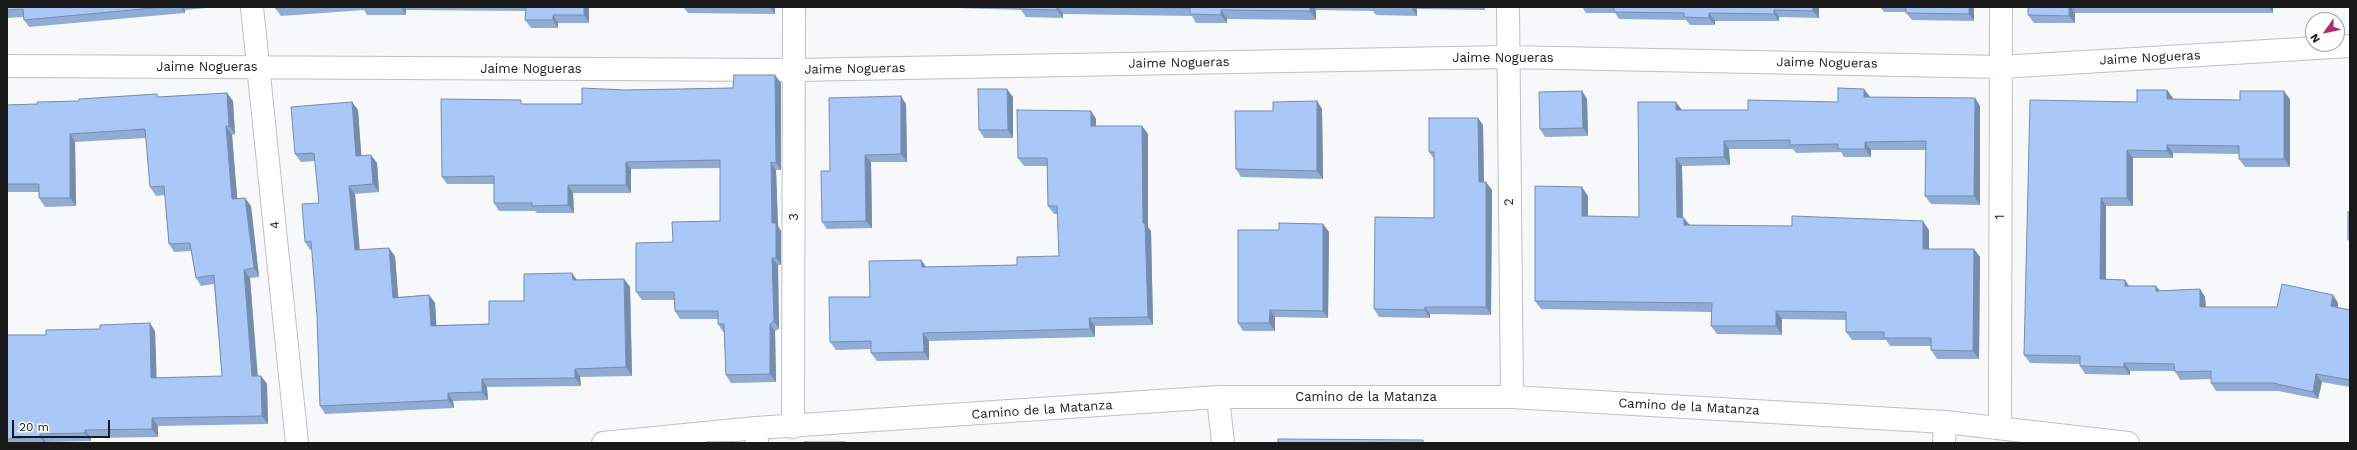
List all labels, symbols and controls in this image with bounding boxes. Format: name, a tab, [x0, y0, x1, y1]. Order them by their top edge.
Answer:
north arrow	[2305, 12, 2345, 52]
text: N	[2308, 31, 2323, 45]
street label: Jaime Nogueras	[2099, 48, 2201, 68]
street label: Jaime Nogueras	[1452, 50, 1554, 66]
street label: Jaime Nogueras	[1128, 54, 1230, 72]
street label: Jaime Nogueras	[1776, 54, 1878, 72]
street label: Jaime Nogueras	[156, 59, 258, 75]
street label: Jaime Nogueras	[804, 60, 906, 78]
street label: Jaime Nogueras	[480, 61, 582, 77]
street label: 2	[1501, 198, 1517, 206]
street label: 3	[786, 213, 802, 221]
street label: 1	[1992, 214, 2008, 220]
street label: 4	[267, 220, 283, 230]
street label: Camino de la Matanza	[1295, 389, 1437, 405]
street label: Camino de la Matanza	[1618, 396, 1760, 418]
street label: Camino de la Matanza	[971, 397, 1113, 423]
scale bar	[14, 412, 112, 438]
text: 20 m	[19, 420, 49, 434]

